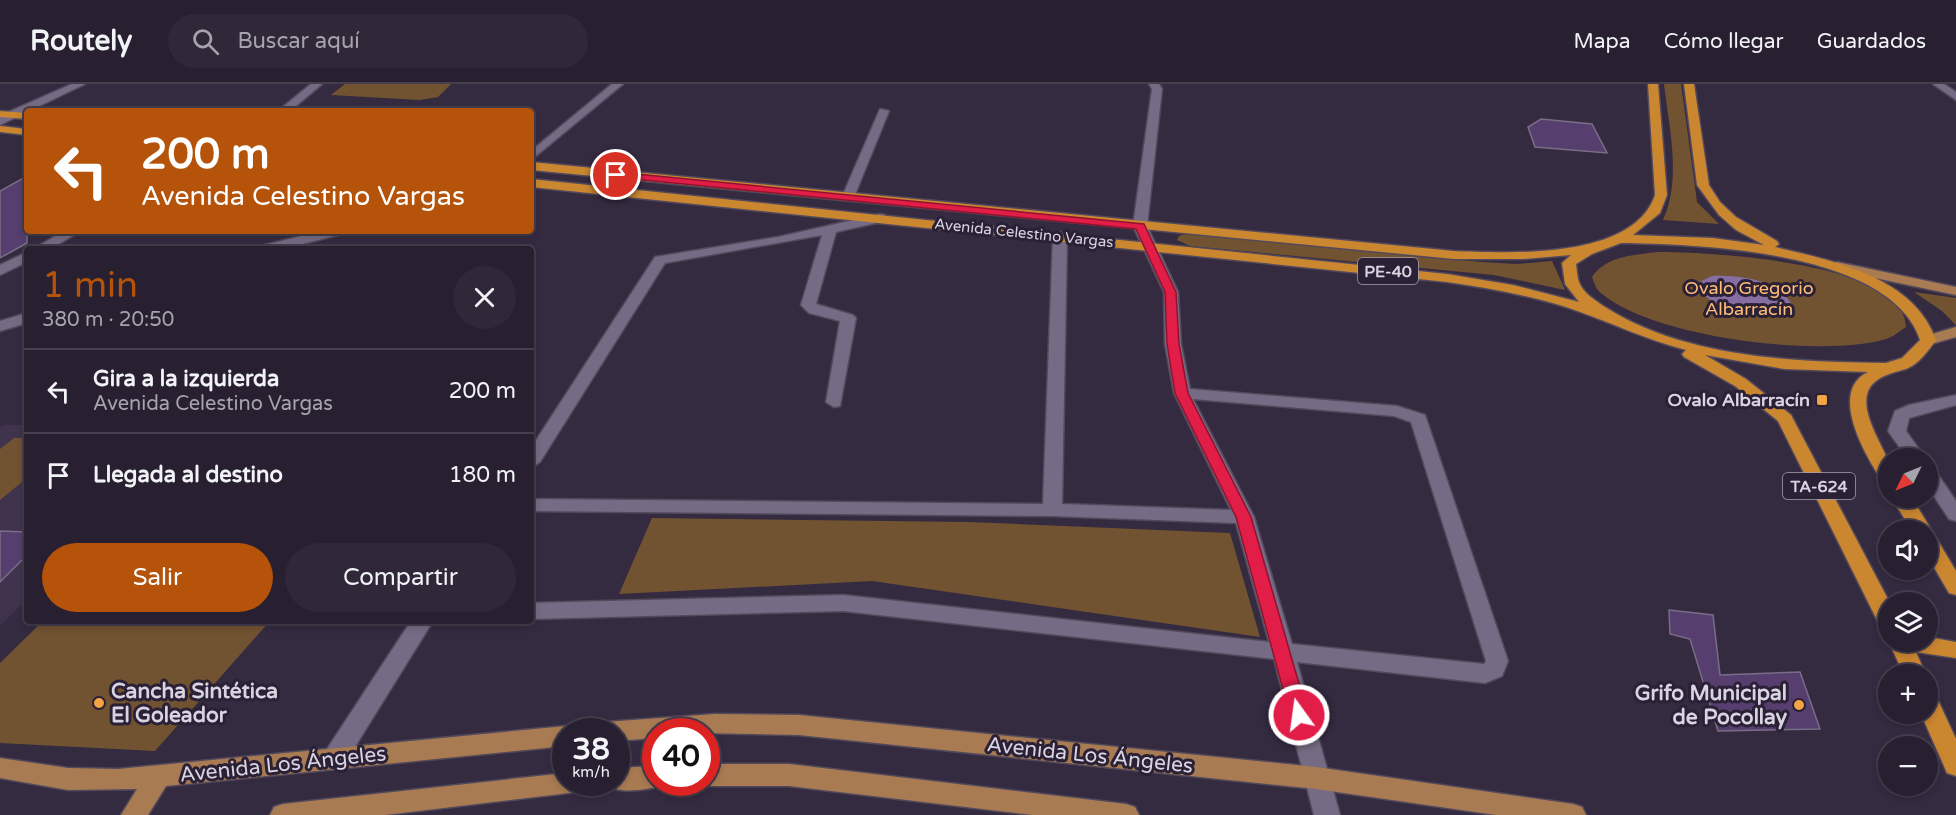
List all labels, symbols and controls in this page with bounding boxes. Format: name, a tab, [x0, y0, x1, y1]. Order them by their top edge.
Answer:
search box	[168, 14, 588, 68]
text: Routely	[30, 24, 132, 58]
icon: search	[189, 25, 222, 58]
text: Buscar aquí	[237, 28, 360, 54]
text: Mapa	[1573, 29, 1631, 54]
text: Cómo llegar	[1664, 29, 1784, 54]
text: Guardados	[1817, 29, 1926, 54]
text: 200 m	[141, 129, 270, 180]
icon: left	[42, 132, 120, 210]
pin	[590, 149, 641, 200]
icon: arrive	[599, 158, 632, 191]
text: Avenida Celestino Vargas	[141, 180, 465, 213]
street label: Avenida Celestino Vargas	[934, 215, 1114, 251]
road number: PE-40	[1358, 258, 1418, 284]
text: 1 min	[42, 264, 138, 307]
button: close	[453, 266, 516, 329]
park label: Ovalo Gregorio Albarracín	[1684, 277, 1814, 320]
text: 380 m · 20:50	[42, 308, 174, 332]
text: Gira a la izquierda	[93, 366, 279, 392]
icon: left	[42, 375, 75, 408]
text: 200 m	[449, 378, 516, 404]
place label: Ovalo Albarracín	[1668, 389, 1810, 411]
text: Avenida Celestino Vargas	[93, 392, 333, 416]
marker: Ovalo Albarracín	[1815, 393, 1829, 407]
north arrow	[1878, 448, 1938, 508]
map controls	[1878, 448, 1938, 796]
icon: arrive	[42, 459, 75, 492]
text: Llegada al destino	[93, 462, 283, 488]
text: 180 m	[449, 462, 516, 488]
road number: TA-624	[1783, 473, 1855, 499]
button: sound	[1878, 520, 1938, 580]
button: Salir	[42, 543, 273, 612]
button: Compartir	[285, 543, 516, 612]
button: layers	[1878, 592, 1938, 652]
button: +	[1878, 664, 1938, 724]
place label: Cancha Sintética El Goleador	[111, 679, 278, 728]
place label: Grifo Municipal de Pocollay	[1635, 681, 1788, 730]
position arrow	[1267, 683, 1331, 747]
marker: Cancha Sintética El Goleador	[92, 696, 106, 710]
marker: Grifo Municipal de Pocollay	[1792, 698, 1806, 712]
speed limit sign: 40	[642, 718, 720, 796]
text: 38	[572, 731, 610, 768]
street label: Avenida Los Ángeles	[986, 732, 1194, 779]
button: −	[1878, 736, 1938, 796]
street label: Avenida Los Ángeles	[179, 741, 387, 788]
text: km/h	[572, 763, 610, 781]

